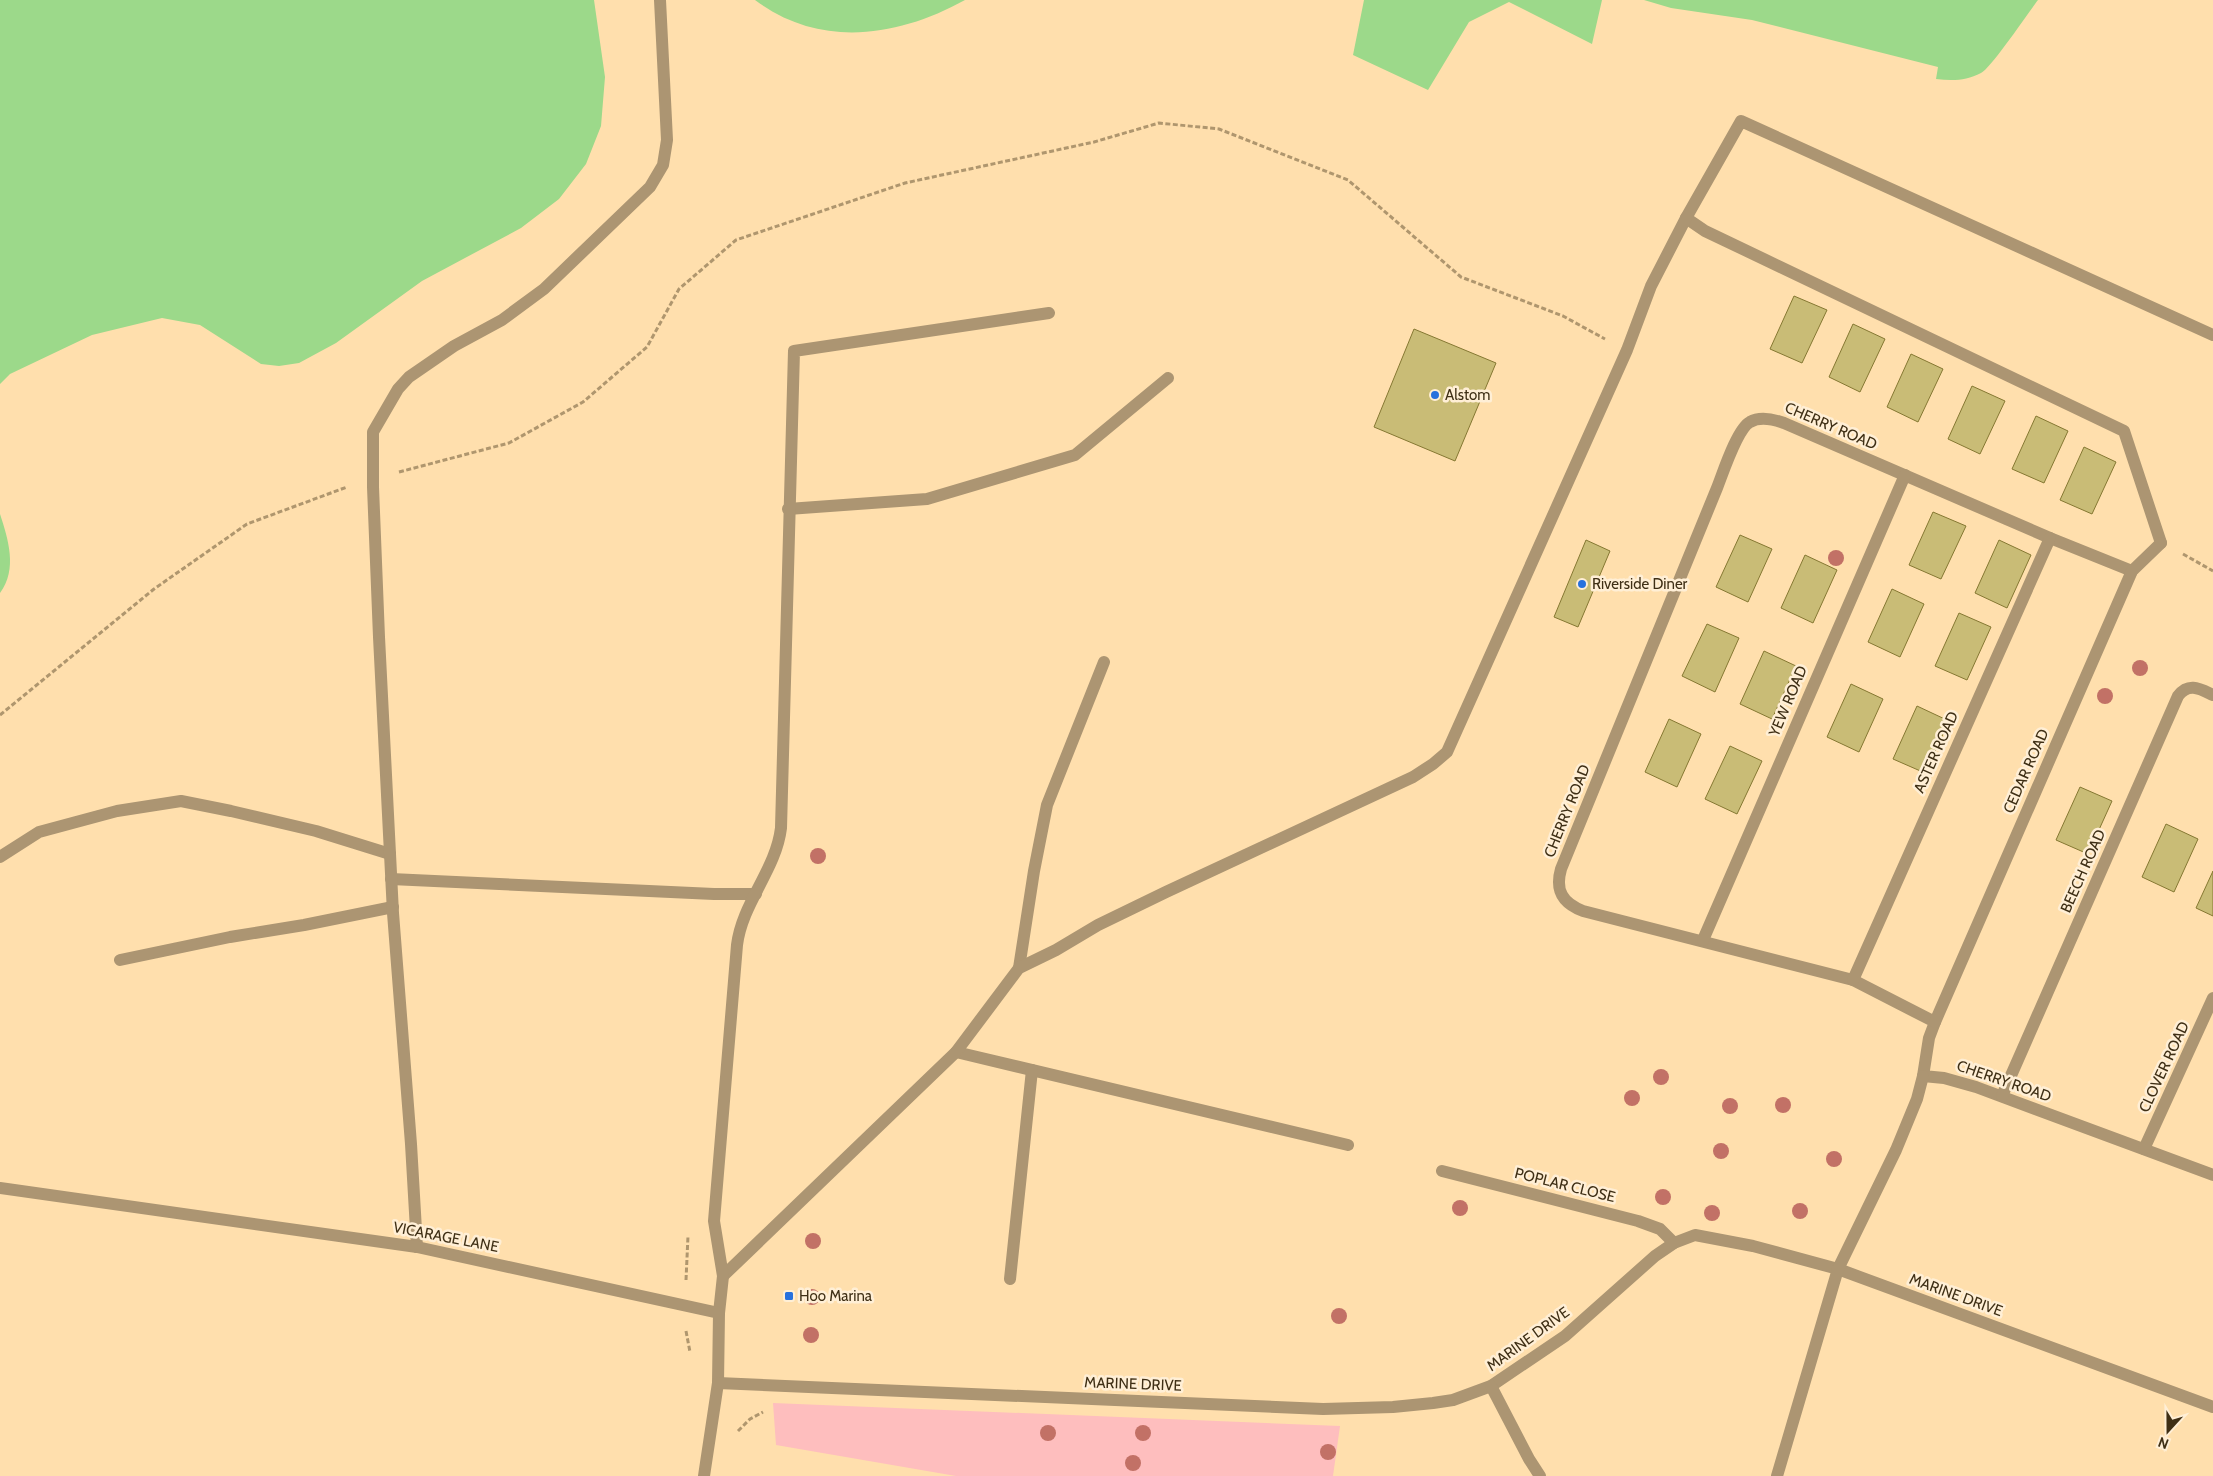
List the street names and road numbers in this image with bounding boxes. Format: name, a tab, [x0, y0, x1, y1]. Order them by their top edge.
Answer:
street label: CHERRY ROAD	[1782, 398, 1880, 454]
street label: YEW ROAD	[1765, 663, 1811, 740]
street label: ASTER ROAD	[1910, 708, 1962, 796]
street label: CEDAR ROAD	[1999, 726, 2053, 816]
street label: CHERRY ROAD	[1540, 762, 1594, 860]
street label: BEECH ROAD	[2057, 827, 2109, 915]
street label: CLOVER ROAD	[2135, 1019, 2193, 1115]
street label: CHERRY ROAD	[1954, 1056, 2054, 1106]
street label: POPLAR CLOSE	[1513, 1164, 1617, 1206]
street label: VICARAGE LANE	[392, 1218, 500, 1256]
street label: MARINE DRIVE	[1907, 1270, 2005, 1320]
street label: MARINE DRIVE	[1483, 1303, 1573, 1375]
street label: MARINE DRIVE	[1084, 1373, 1182, 1395]

